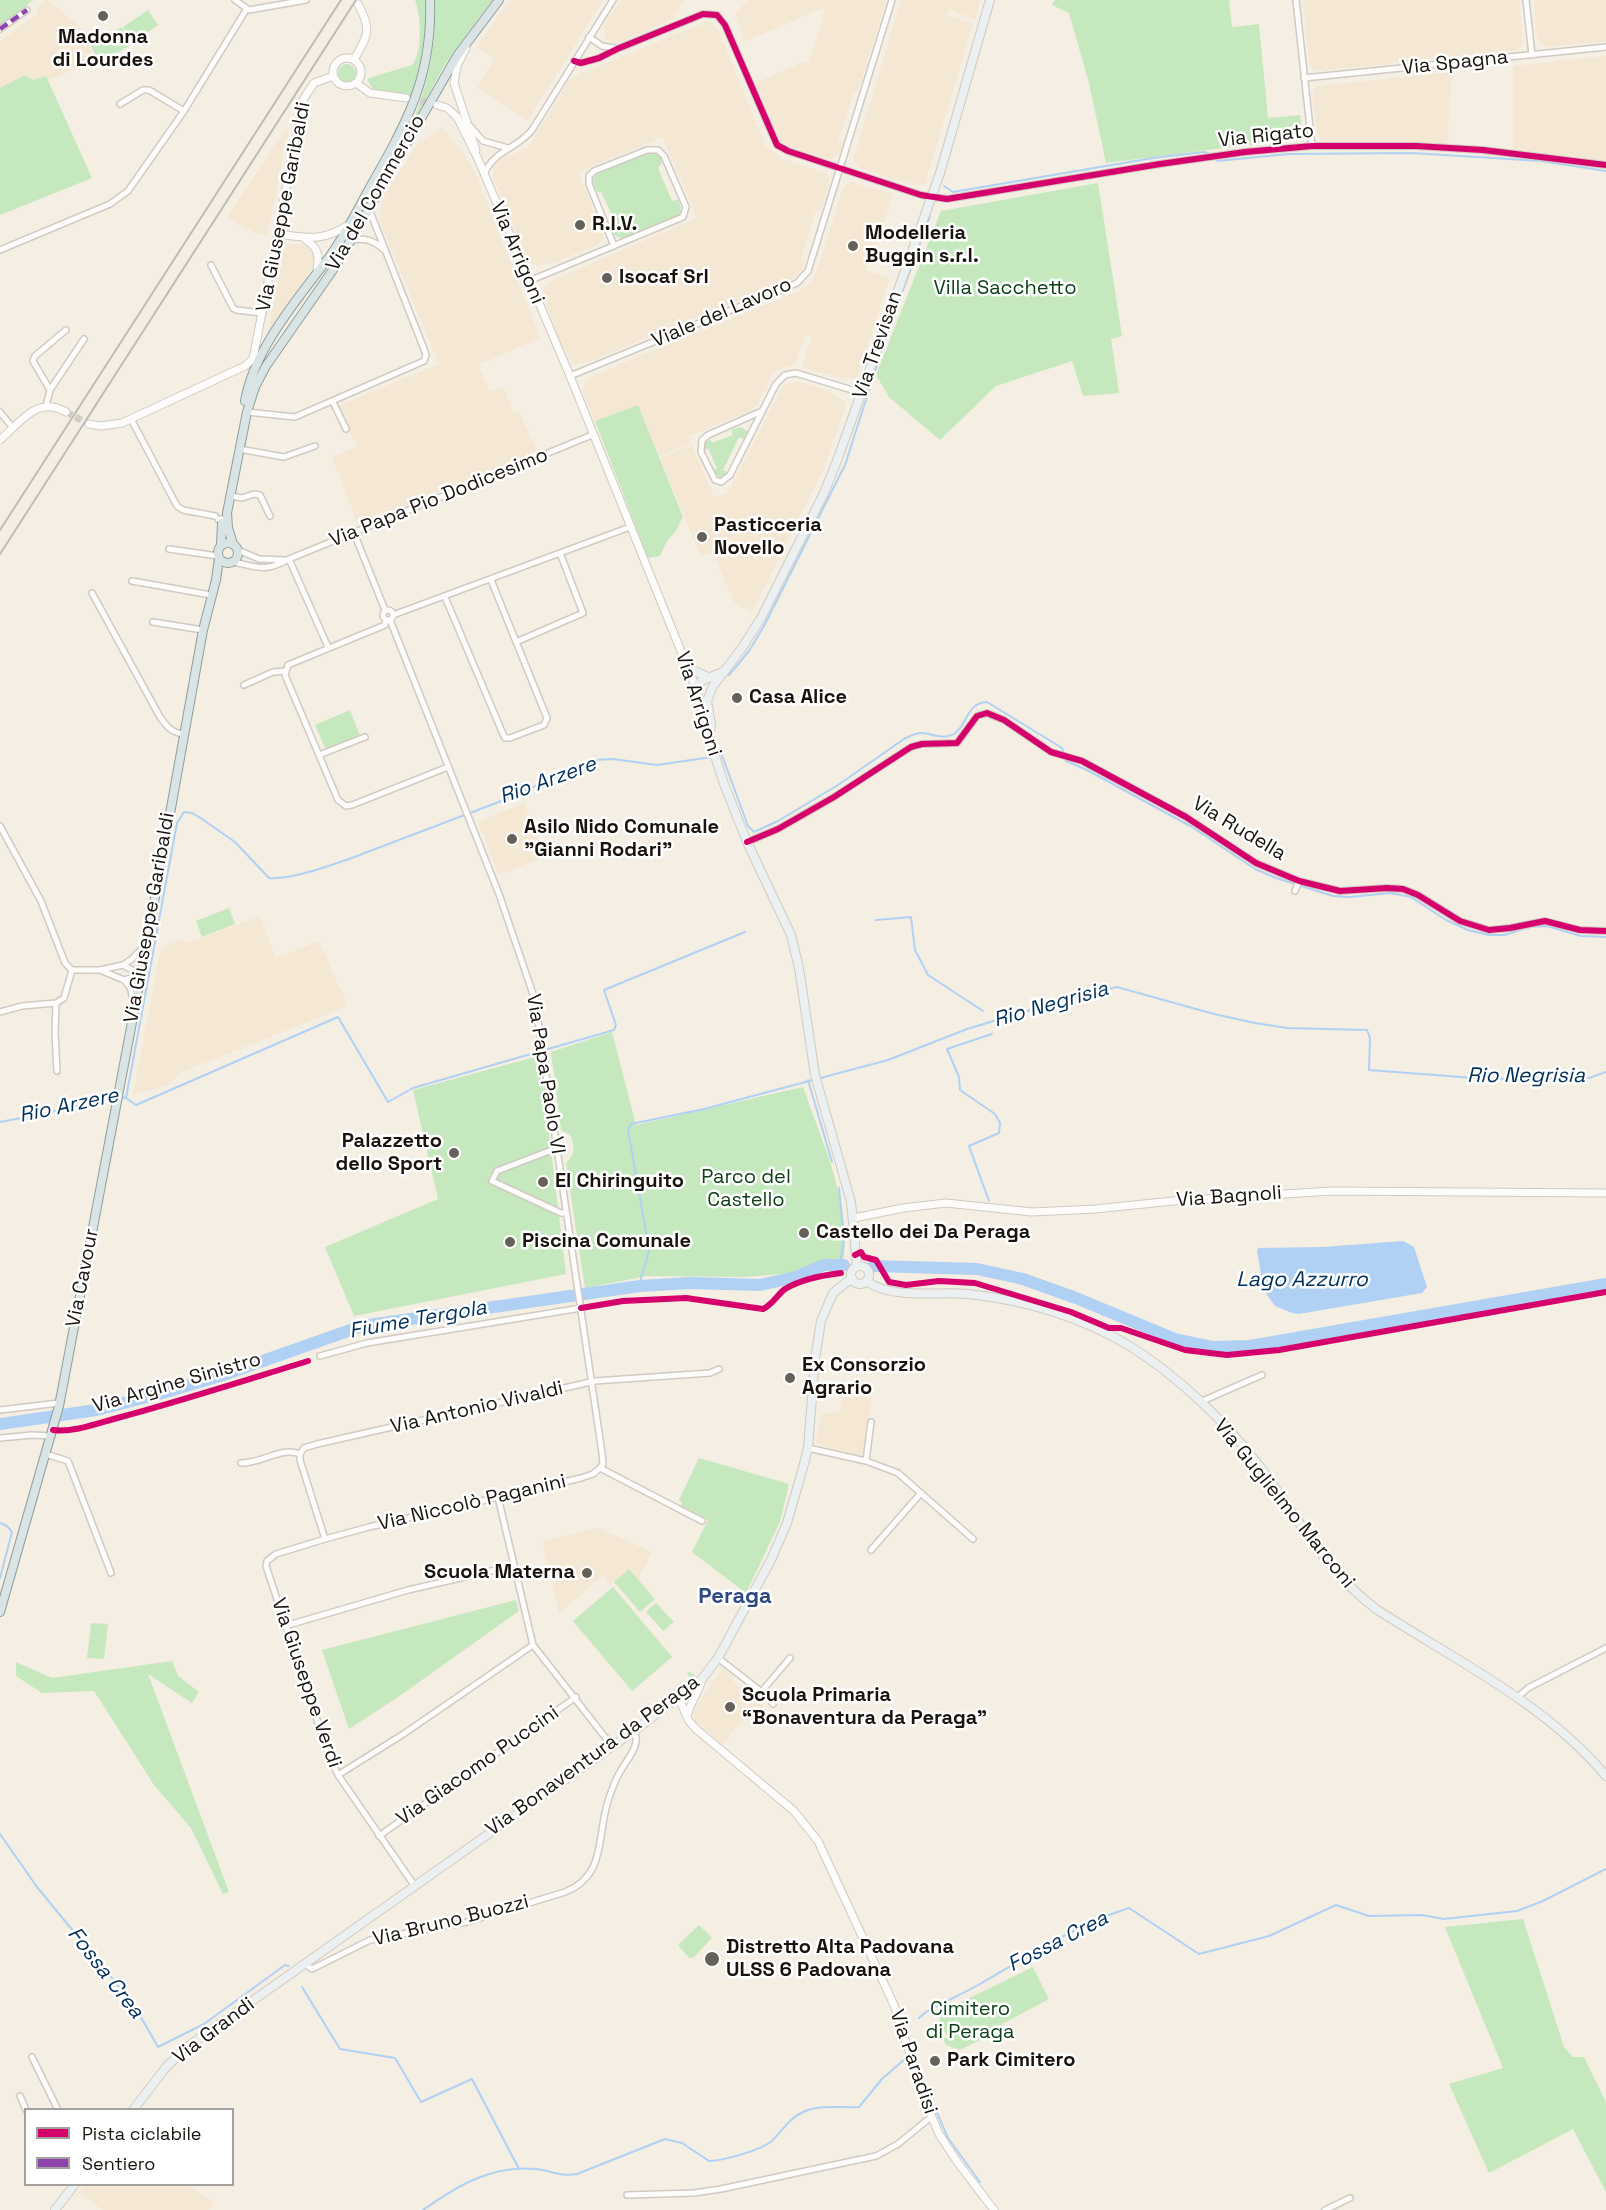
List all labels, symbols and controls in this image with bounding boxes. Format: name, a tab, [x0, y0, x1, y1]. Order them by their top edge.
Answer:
marker: Madonna di Lourdes	[96, 9, 110, 23]
place label: Madonna di Lourdes	[53, 26, 153, 73]
street label: Via Spagna	[1401, 45, 1509, 81]
street label: Via Giuseppe Garibaldi	[252, 100, 316, 314]
street label: Via del Commercio	[321, 111, 431, 275]
street label: Via Rigato	[1217, 119, 1315, 153]
street label: Via Arrigoni	[485, 198, 549, 308]
place label: R.I.V.	[592, 213, 638, 237]
marker: R.I.V.	[573, 218, 587, 232]
place label: Modelleria Buggin s.r.l.	[865, 222, 979, 269]
marker: Modelleria Buggin s.r.l.	[846, 239, 860, 253]
place label: Isocaf Srl	[619, 266, 709, 290]
marker: Isocaf Srl	[600, 271, 614, 285]
street label: Viale del Lavoro	[648, 273, 796, 353]
park label: Villa Sacchetto	[933, 277, 1077, 301]
street label: Via Trevisan	[848, 288, 908, 402]
street label: Via Papa Pio Dodicesimo	[326, 443, 552, 553]
place label: Pasticceria Novello	[714, 514, 822, 561]
marker: Pasticceria Novello	[695, 530, 709, 544]
street label: Via Arrigoni	[670, 649, 726, 759]
place label: Casa Alice	[749, 686, 847, 710]
marker: Casa Alice	[730, 691, 744, 705]
water label: Rio Arzere	[496, 752, 600, 810]
street label: Via Rudella	[1188, 792, 1290, 866]
street label: Via Giuseppe Garibaldi	[120, 811, 180, 1025]
place label: Asilo Nido Comunale "Gianni Rodari"	[524, 816, 719, 863]
marker: Asilo Nido Comunale "Gianni Rodari"	[505, 832, 519, 846]
water label: Rio Negrisia	[991, 977, 1111, 1033]
street label: Via Papa Paolo VI	[520, 992, 570, 1156]
water label: Rio Negrisia	[1467, 1063, 1585, 1089]
water label: Rio Arzere	[17, 1083, 121, 1129]
place label: Palazzetto dello Sport	[336, 1130, 442, 1177]
marker: Palazzetto dello Sport	[447, 1146, 461, 1160]
park label: Parco del Castello	[701, 1166, 791, 1213]
place label: El Chiringuito	[555, 1170, 684, 1194]
marker: El Chiringuito	[536, 1175, 550, 1189]
street label: Via Bagnoli	[1175, 1181, 1283, 1213]
place label: Castello dei Da Peraga	[816, 1221, 1030, 1245]
marker: Castello dei Da Peraga	[797, 1226, 811, 1240]
street label: Via Cavour	[62, 1227, 104, 1329]
place label: Piscina Comunale	[522, 1230, 691, 1254]
marker: Piscina Comunale	[503, 1235, 517, 1249]
water label: Lago Azzurro	[1236, 1267, 1368, 1293]
water label: Fiume Tergola	[347, 1296, 489, 1344]
street label: Via Argine Sinistro	[90, 1347, 264, 1419]
place label: Ex Consorzio Agrario	[802, 1354, 926, 1401]
marker: Ex Consorzio Agrario	[783, 1371, 797, 1385]
street label: Via Antonio Vivaldi	[388, 1376, 566, 1440]
street label: Via Guglielmo Marconi	[1208, 1414, 1360, 1594]
street label: Via Niccolò Paganini	[376, 1470, 568, 1536]
place label: Scuola Materna	[424, 1561, 575, 1585]
marker: Scuola Materna	[580, 1566, 594, 1580]
district label: Peraga	[698, 1584, 772, 1610]
street label: Via Giuseppe Verdi	[266, 1595, 346, 1771]
street label: Via Bonaventura da Peraga	[482, 1670, 704, 1842]
place label: Scuola Primaria “Bonaventura da Peraga”	[742, 1684, 987, 1731]
marker: Scuola Primaria “Bonaventura da Peraga”	[723, 1700, 737, 1714]
street label: Via Giacomo Puccini	[392, 1701, 564, 1831]
street label: Via Bruno Buozzi	[371, 1890, 531, 1952]
water label: Fossa Crea	[1004, 1906, 1112, 1978]
water label: Fossa Crea	[61, 1922, 149, 2024]
place label: Distretto Alta Padovana ULSS 6 Padovana	[726, 1936, 954, 1983]
marker: Distretto Alta Padovana ULSS 6 Padovana	[703, 1950, 721, 1968]
street label: Via Grandi	[168, 1993, 260, 2069]
park label: Cimitero di Peraga	[925, 1998, 1015, 2045]
street label: Via Paradisi	[884, 2007, 942, 2117]
place label: Park Cimitero	[947, 2049, 1075, 2073]
marker: Park Cimitero	[928, 2054, 942, 2068]
legend	[24, 2108, 234, 2186]
text: Pista ciclabile	[82, 2122, 201, 2145]
text: Sentiero	[82, 2152, 155, 2175]

